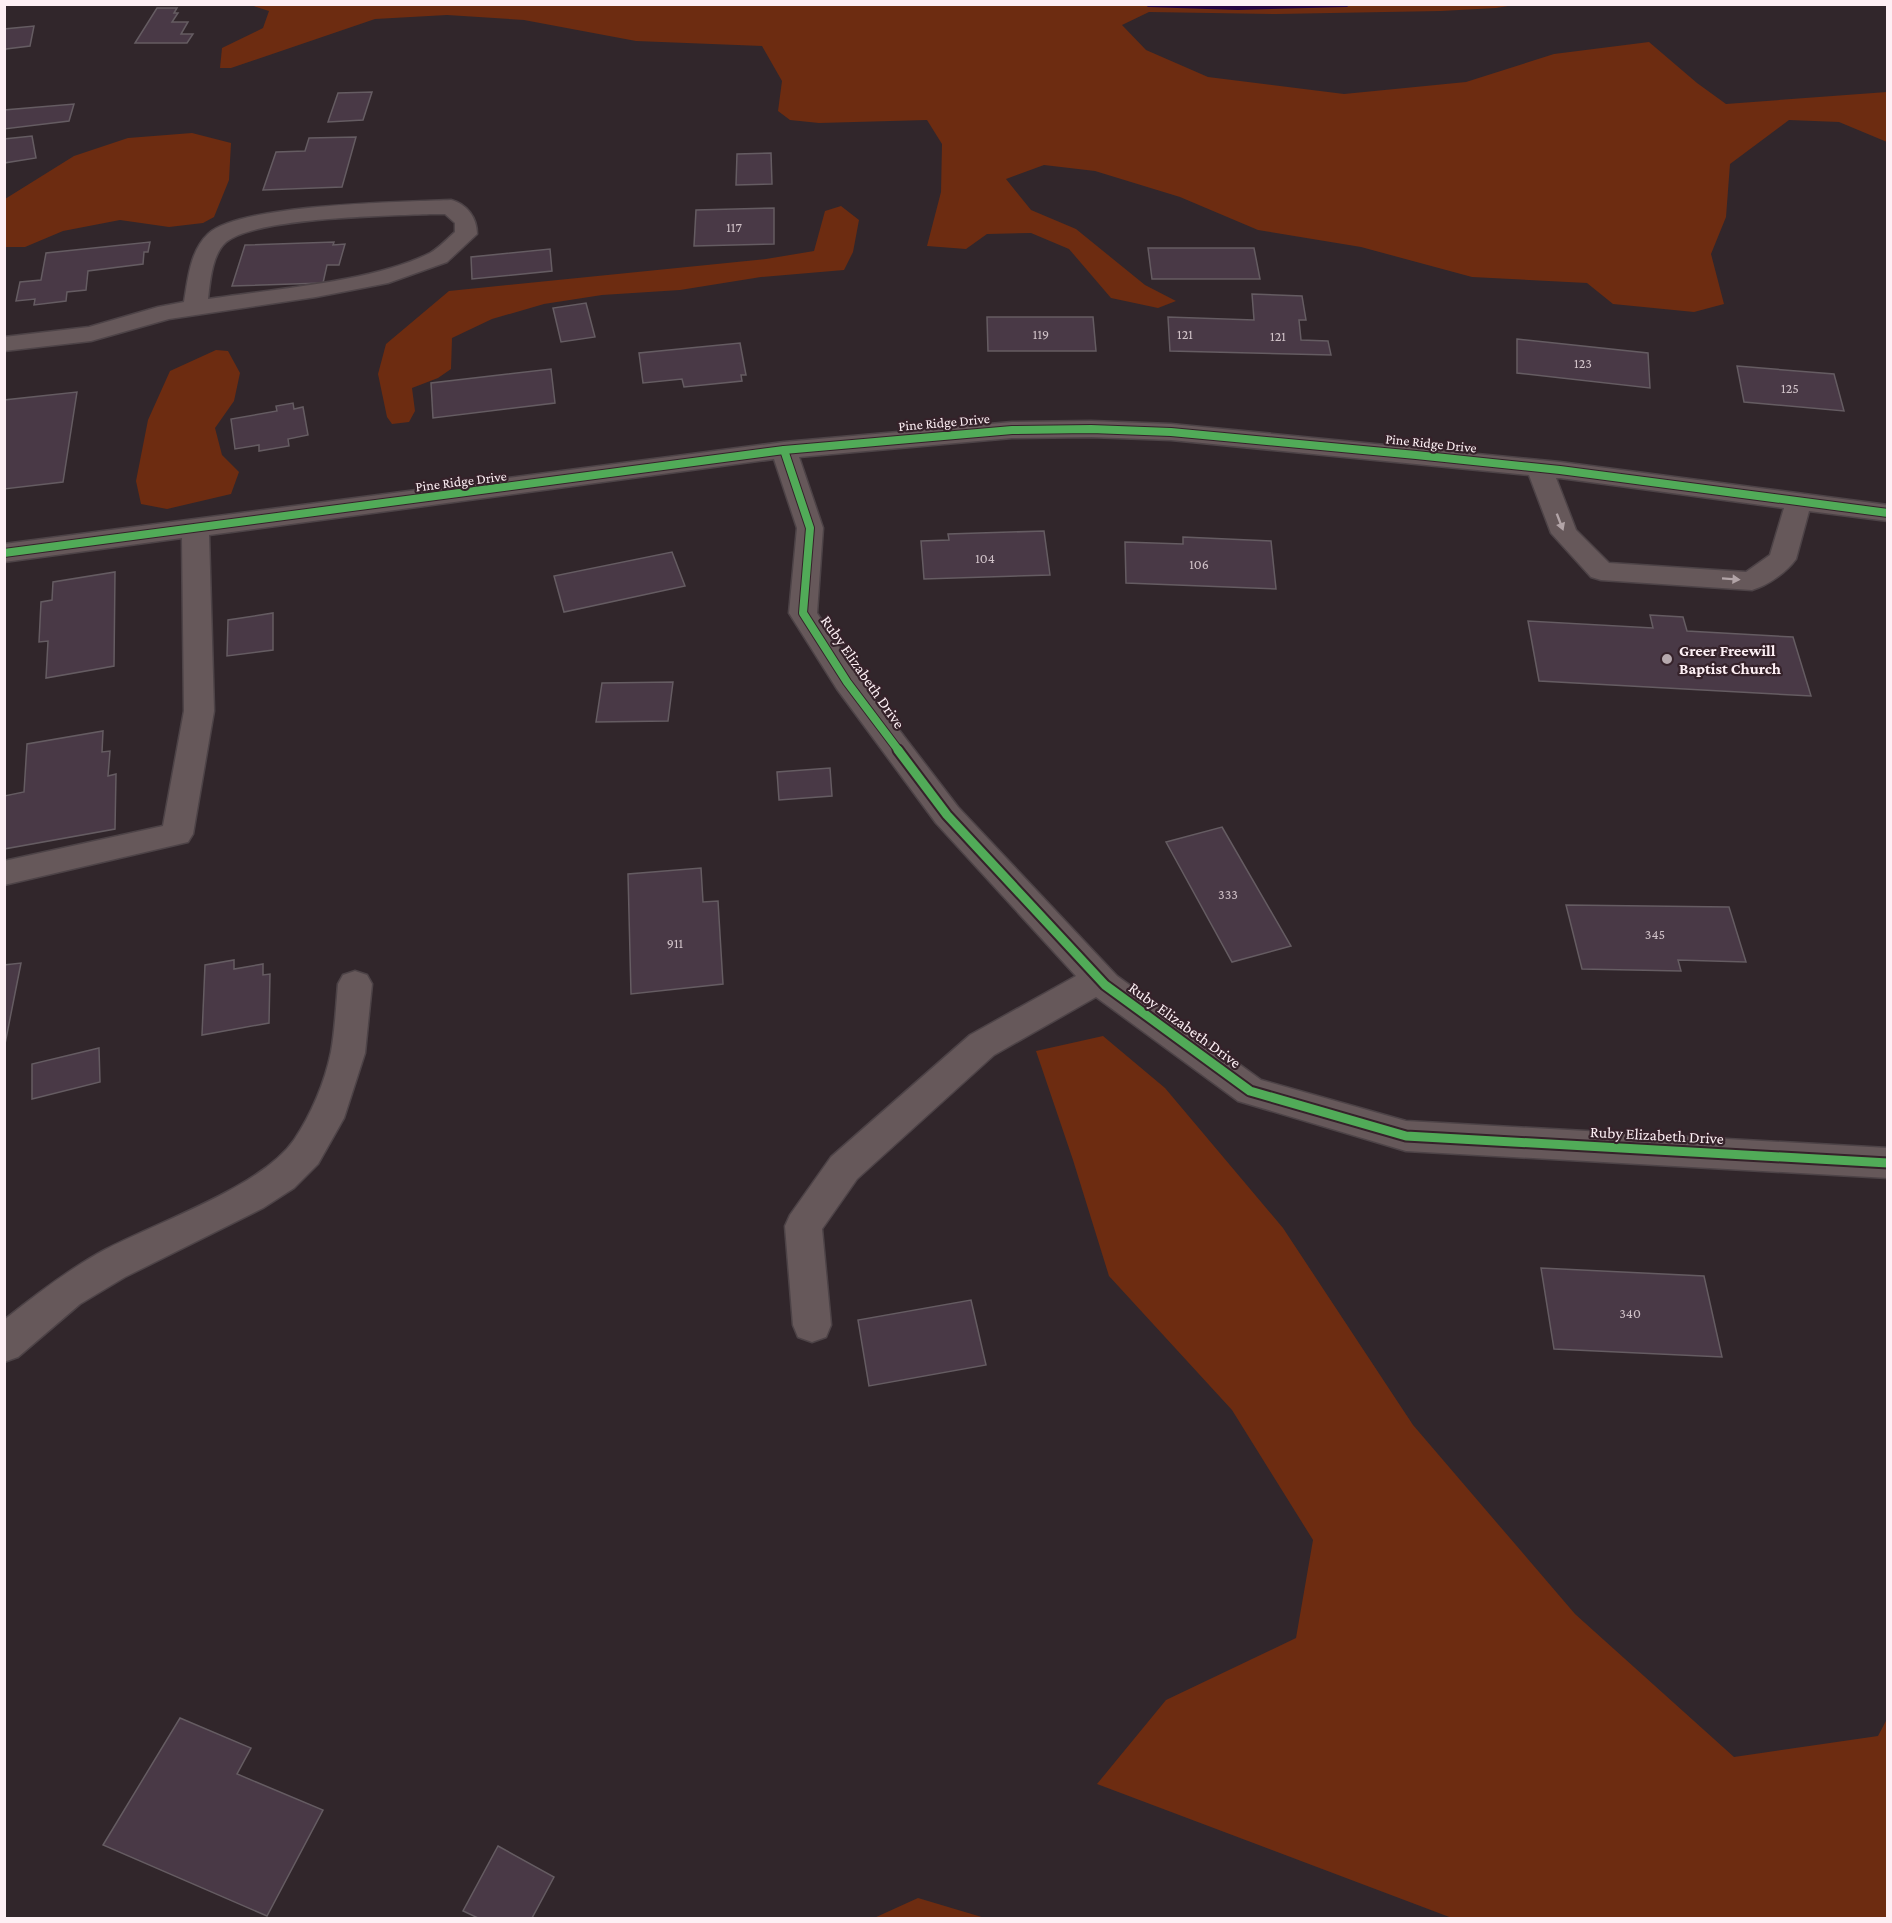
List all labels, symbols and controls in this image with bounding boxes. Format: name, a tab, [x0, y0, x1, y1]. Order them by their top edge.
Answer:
house number: 117	[726, 219, 742, 235]
house number: 119	[1033, 326, 1049, 342]
house number: 121	[1177, 326, 1193, 342]
house number: 121	[1270, 328, 1286, 344]
house number: 123	[1574, 355, 1592, 371]
house number: 125	[1781, 380, 1799, 396]
street label: Pine Ridge Drive	[898, 410, 990, 434]
street label: Pine Ridge Drive	[1385, 430, 1477, 456]
street label: Pine Ridge Drive	[415, 467, 507, 495]
one-way arrow	[1556, 513, 1565, 531]
house number: 104	[975, 550, 995, 566]
house number: 106	[1189, 556, 1209, 572]
one-way arrow	[1722, 575, 1741, 584]
street label: Ruby Elizabeth Drive	[817, 612, 908, 732]
place label: Greer Freewill Baptist Church	[1679, 642, 1781, 677]
marker: Greer Freewill Baptist Church	[1660, 652, 1674, 666]
house number: 333	[1218, 886, 1238, 902]
house number: 345	[1645, 926, 1665, 942]
house number: 911	[667, 935, 684, 951]
street label: Ruby Elizabeth Drive	[1125, 979, 1244, 1072]
street label: Ruby Elizabeth Drive	[1590, 1123, 1724, 1148]
house number: 340	[1619, 1305, 1641, 1321]

